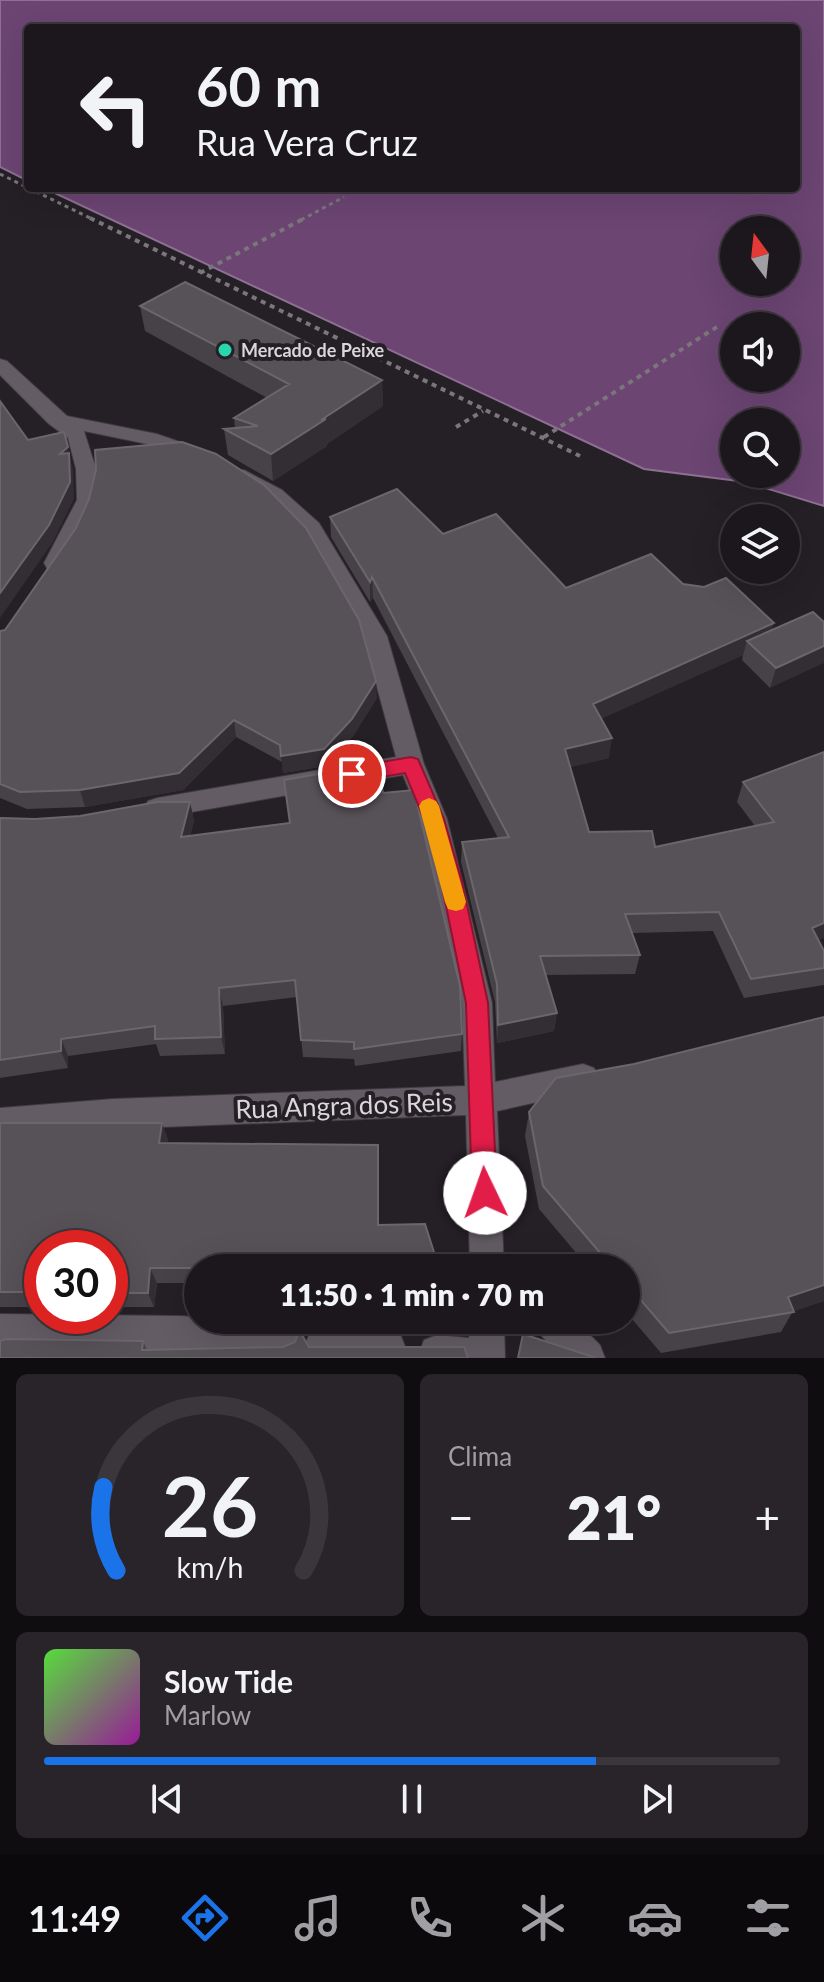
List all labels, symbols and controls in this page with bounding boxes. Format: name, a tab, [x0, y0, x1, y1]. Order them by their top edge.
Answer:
text: 60 m	[196, 52, 321, 119]
icon: left	[64, 56, 168, 160]
text: Rua Vera Cruz	[196, 120, 418, 164]
north arrow	[720, 216, 800, 296]
map controls	[720, 216, 800, 584]
button: sound	[720, 312, 800, 392]
place label: Mercado de Peixe	[241, 339, 385, 361]
marker: Mercado de Peixe	[216, 341, 234, 359]
button: search	[720, 408, 800, 488]
button: layers	[720, 504, 800, 584]
pin	[318, 740, 386, 808]
icon: arrive	[330, 752, 374, 796]
street label: Rua Angra dos Reis	[235, 1085, 453, 1125]
position arrow	[443, 1151, 527, 1235]
speed limit sign: 30	[24, 1230, 128, 1334]
text: 11:50 · 1 min · 70 m	[280, 1276, 544, 1312]
text: Clima	[448, 1440, 512, 1472]
text: 26	[162, 1455, 258, 1555]
text: 21°	[567, 1481, 661, 1553]
text: −	[448, 1491, 474, 1543]
text: +	[754, 1491, 780, 1543]
text: km/h	[177, 1550, 243, 1584]
text: Slow Tide	[164, 1663, 293, 1699]
text: Marlow	[164, 1699, 251, 1731]
icon: previous	[145, 1777, 189, 1821]
icon: pause	[390, 1777, 434, 1821]
icon: next	[635, 1777, 679, 1821]
icon: directions	[177, 1890, 233, 1946]
icon: music	[290, 1890, 346, 1946]
icon: phone	[402, 1890, 458, 1946]
icon: climate	[515, 1890, 571, 1946]
icon: car	[627, 1890, 683, 1946]
icon: filters	[740, 1890, 796, 1946]
text: 11:49	[28, 1896, 121, 1940]

